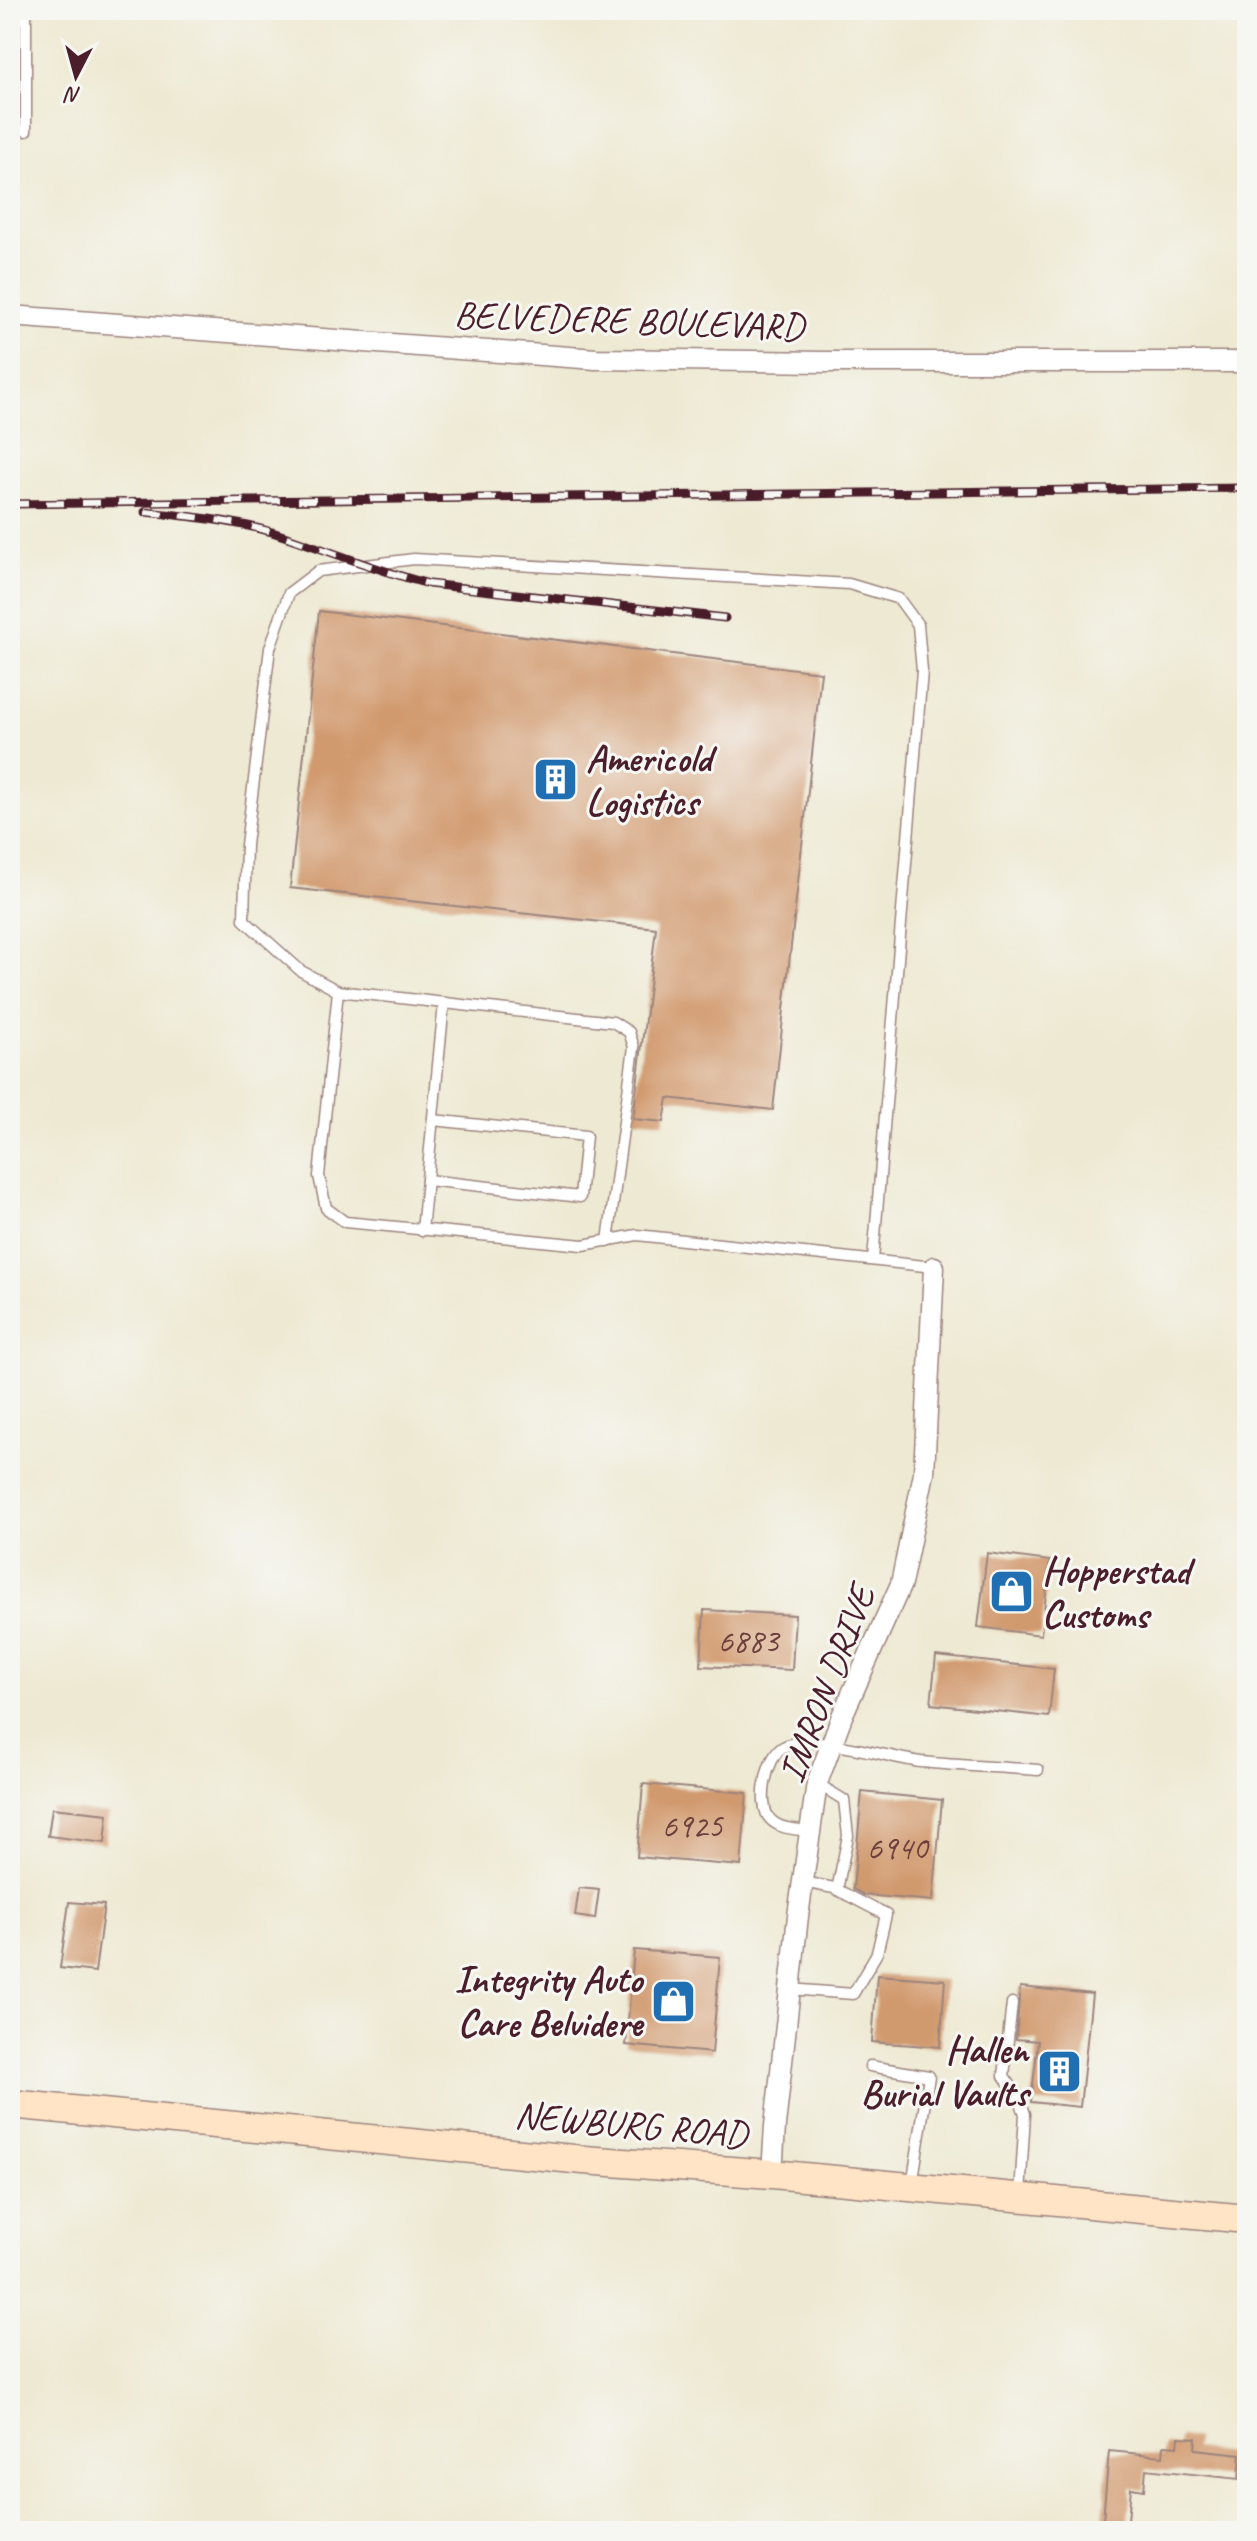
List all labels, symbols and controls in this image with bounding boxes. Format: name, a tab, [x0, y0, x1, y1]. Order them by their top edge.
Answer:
north arrow	[36, 36, 116, 116]
text: N	[62, 80, 82, 110]
street label: BELVEDERE BOULEVARD	[453, 291, 808, 350]
place label: Americold Logistics	[586, 735, 718, 826]
building icon: Americold Logistics	[531, 756, 579, 804]
place label: Hopperstad Customs	[1042, 1547, 1196, 1638]
shop icon: Hopperstad Customs	[987, 1568, 1035, 1616]
street label: IMRON DRIVE	[768, 1575, 887, 1789]
house number: 6883	[717, 1619, 781, 1662]
house number: 6925	[661, 1804, 724, 1847]
house number: 6940	[866, 1826, 930, 1869]
place label: Integrity Auto Care Belvidere	[455, 1956, 645, 2047]
shop icon: Integrity Auto Care Belvidere	[649, 1977, 697, 2025]
place label: Hallen Burial Vaults	[861, 2026, 1032, 2117]
building icon: Hallen Burial Vaults	[1035, 2047, 1083, 2095]
street label: NEWBURG ROAD	[513, 2091, 752, 2158]

